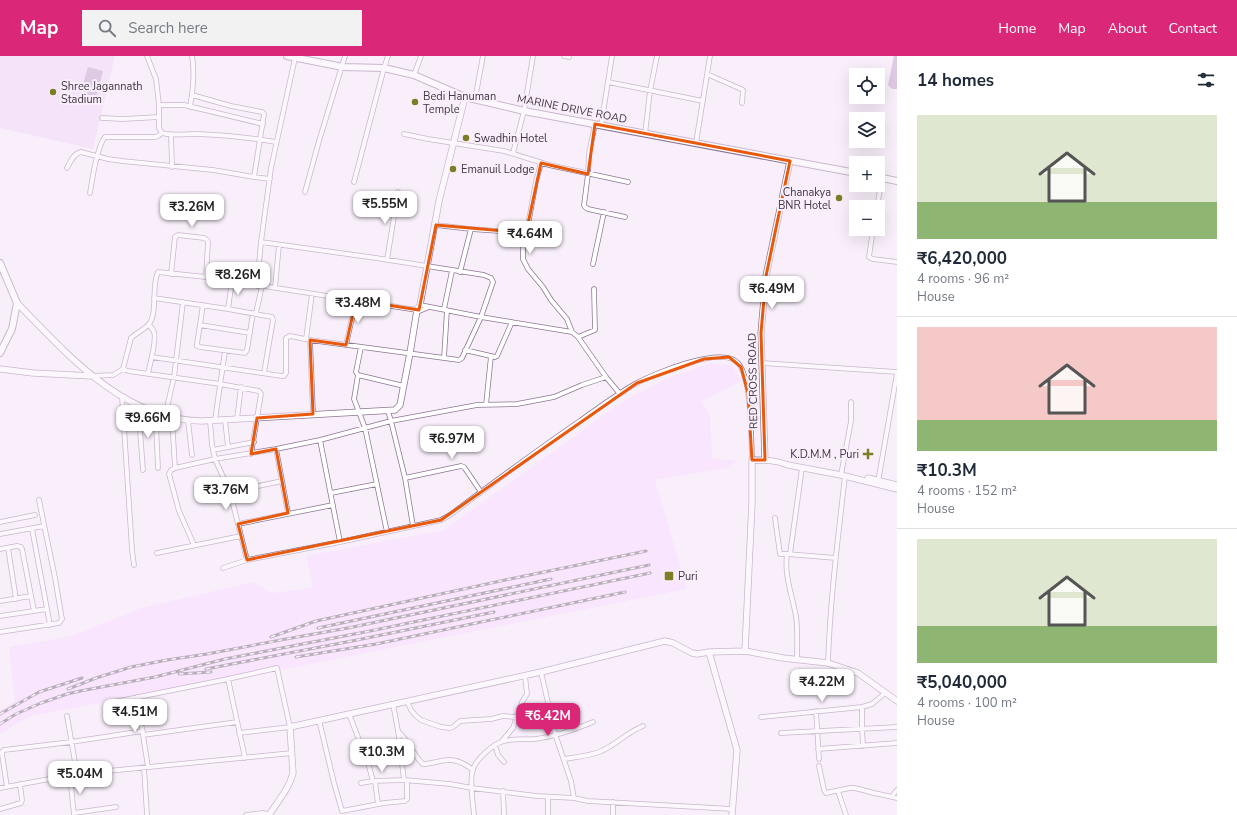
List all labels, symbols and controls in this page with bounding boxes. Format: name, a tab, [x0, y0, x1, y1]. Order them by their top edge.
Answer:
search box	[82, 10, 362, 46]
text: Map	[20, 15, 58, 41]
icon: search	[96, 17, 118, 39]
text: Search here	[128, 18, 208, 38]
text: Home	[998, 19, 1036, 38]
text: Map	[1058, 19, 1086, 38]
text: About	[1108, 19, 1147, 38]
text: Contact	[1169, 19, 1217, 38]
map controls	[849, 68, 885, 236]
button: locate	[849, 68, 885, 104]
text: 14 homes	[917, 69, 994, 92]
icon: filters	[1195, 69, 1217, 91]
place label: Shree Jagannath Stadium	[61, 79, 143, 107]
marker: Shree Jagannath Stadium	[48, 87, 58, 97]
place label: Bedi Hanuman Temple	[423, 89, 496, 117]
street label: MARINE DRIVE ROAD	[516, 91, 628, 127]
marker: Bedi Hanuman Temple	[410, 97, 420, 107]
button: layers	[849, 112, 885, 148]
place label: Swadhin Hotel	[474, 131, 548, 146]
marker: Swadhin Hotel	[461, 133, 471, 143]
icon: home	[1031, 141, 1103, 213]
button: +	[849, 156, 885, 192]
place label: Emanuil Lodge	[461, 162, 535, 177]
marker: Emanuil Lodge	[448, 164, 458, 174]
place label: Chanakya BNR Hotel	[778, 185, 832, 213]
pin: ₹5.55M	[352, 191, 418, 225]
marker: Chanakya BNR Hotel	[834, 193, 844, 203]
pin: ₹3.26M	[159, 194, 225, 228]
text: ₹5.55M	[362, 195, 408, 213]
text: ₹3.26M	[169, 198, 215, 216]
button: −	[849, 200, 885, 236]
pin: ₹4.64M	[497, 221, 563, 255]
text: ₹4.64M	[507, 225, 553, 243]
text: ₹6,420,000	[917, 247, 1007, 270]
pin: ₹8.26M	[205, 262, 271, 296]
text: ₹8.26M	[215, 266, 261, 284]
text: 4 rooms · 96 m²	[917, 270, 1009, 288]
pin: ₹6.49M	[739, 276, 805, 310]
text: ₹6.49M	[749, 280, 795, 298]
text: House	[917, 288, 955, 306]
pin: ₹3.48M	[325, 290, 391, 324]
text: ₹3.48M	[335, 294, 381, 312]
street label: RED CROSS ROAD	[745, 333, 761, 429]
icon: home	[1031, 353, 1103, 425]
pin: ₹9.66M	[115, 405, 181, 439]
text: ₹9.66M	[125, 409, 171, 427]
pin: ₹6.97M	[419, 426, 485, 460]
text: ₹6.97M	[429, 430, 475, 448]
place label: K.D.M.M , Puri	[790, 447, 859, 462]
marker: K.D.M.M , Puri	[862, 448, 874, 460]
text: ₹10.3M	[917, 459, 977, 482]
pin: ₹3.76M	[193, 477, 259, 511]
text: ₹3.76M	[203, 481, 249, 499]
text: 4 rooms · 152 m²	[917, 482, 1017, 500]
text: House	[917, 500, 955, 518]
icon: home	[1031, 565, 1103, 637]
place label: Puri	[678, 569, 698, 584]
marker: Puri	[663, 570, 675, 582]
pin: ₹4.22M	[789, 669, 855, 703]
text: ₹5,040,000	[917, 671, 1007, 694]
text: ₹4.22M	[799, 673, 845, 691]
text: 4 rooms · 100 m²	[917, 694, 1017, 712]
pin: ₹4.51M	[102, 699, 168, 733]
text: ₹4.51M	[112, 703, 158, 721]
pin: ₹6.42M	[515, 703, 581, 737]
text: ₹6.42M	[525, 707, 571, 725]
text: House	[917, 712, 955, 730]
pin: ₹10.3M	[349, 739, 415, 773]
text: ₹10.3M	[359, 743, 405, 761]
pin: ₹5.04M	[47, 761, 113, 795]
text: ₹5.04M	[57, 765, 103, 783]

